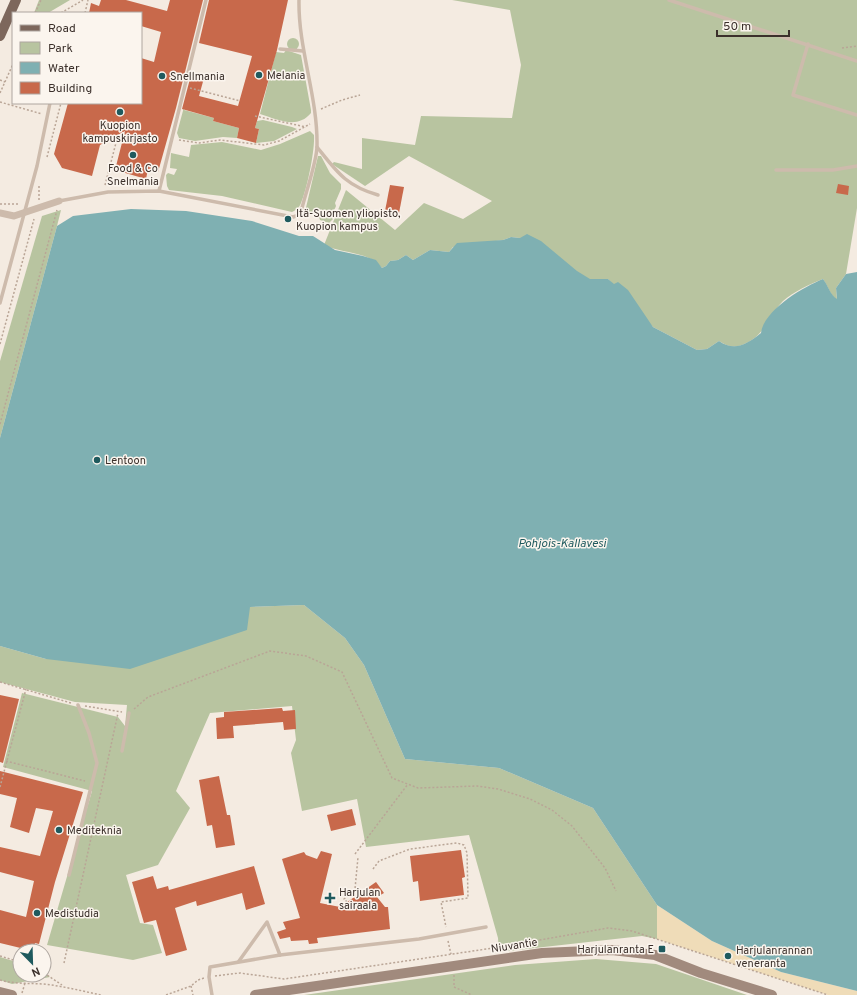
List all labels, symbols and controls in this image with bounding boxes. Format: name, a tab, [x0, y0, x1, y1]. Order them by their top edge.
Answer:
legend	[12, 12, 142, 104]
scale bar	[717, 12, 789, 38]
text: 50 m	[723, 19, 751, 35]
text: Road	[48, 21, 76, 37]
text: Park	[48, 41, 73, 57]
text: Water	[48, 61, 80, 77]
place label: Melania	[267, 69, 306, 83]
place label: Snellmania	[170, 70, 225, 84]
marker: Melania	[254, 70, 264, 80]
marker: Snellmania	[157, 71, 167, 81]
text: Building	[48, 81, 92, 97]
marker: Kuopion kampuskirjasto	[115, 107, 125, 117]
place label: Kuopion kampuskirjasto	[82, 119, 158, 146]
marker: Food & Co Snelmania	[128, 150, 138, 160]
place label: Food & Co Snelmania	[107, 162, 159, 189]
place label: Itä-Suomen yliopisto, Kuopion kampus	[296, 207, 401, 234]
marker: Itä-Suomen yliopisto, Kuopion kampus	[283, 214, 293, 224]
place label: Lentoon	[105, 454, 146, 468]
marker: Lentoon	[92, 455, 102, 465]
water label: Pohjois-Kallavesi	[518, 536, 607, 552]
place label: Mediteknia	[67, 824, 122, 838]
marker: Mediteknia	[54, 825, 64, 835]
place label: Harjulan sairaala	[339, 886, 381, 913]
marker: Harjulan sairaala	[324, 892, 336, 904]
place label: Medistudia	[45, 907, 99, 921]
marker: Medistudia	[32, 908, 42, 918]
street label: Niuvantie	[490, 935, 538, 957]
north arrow	[12, 943, 52, 983]
place label: Harjulanranta E	[577, 943, 654, 957]
marker: Harjulanranta E	[657, 944, 667, 954]
place label: Harjulanrannan veneranta	[736, 944, 812, 971]
marker: Harjulanrannan veneranta	[723, 951, 733, 961]
text: N	[29, 963, 42, 979]

